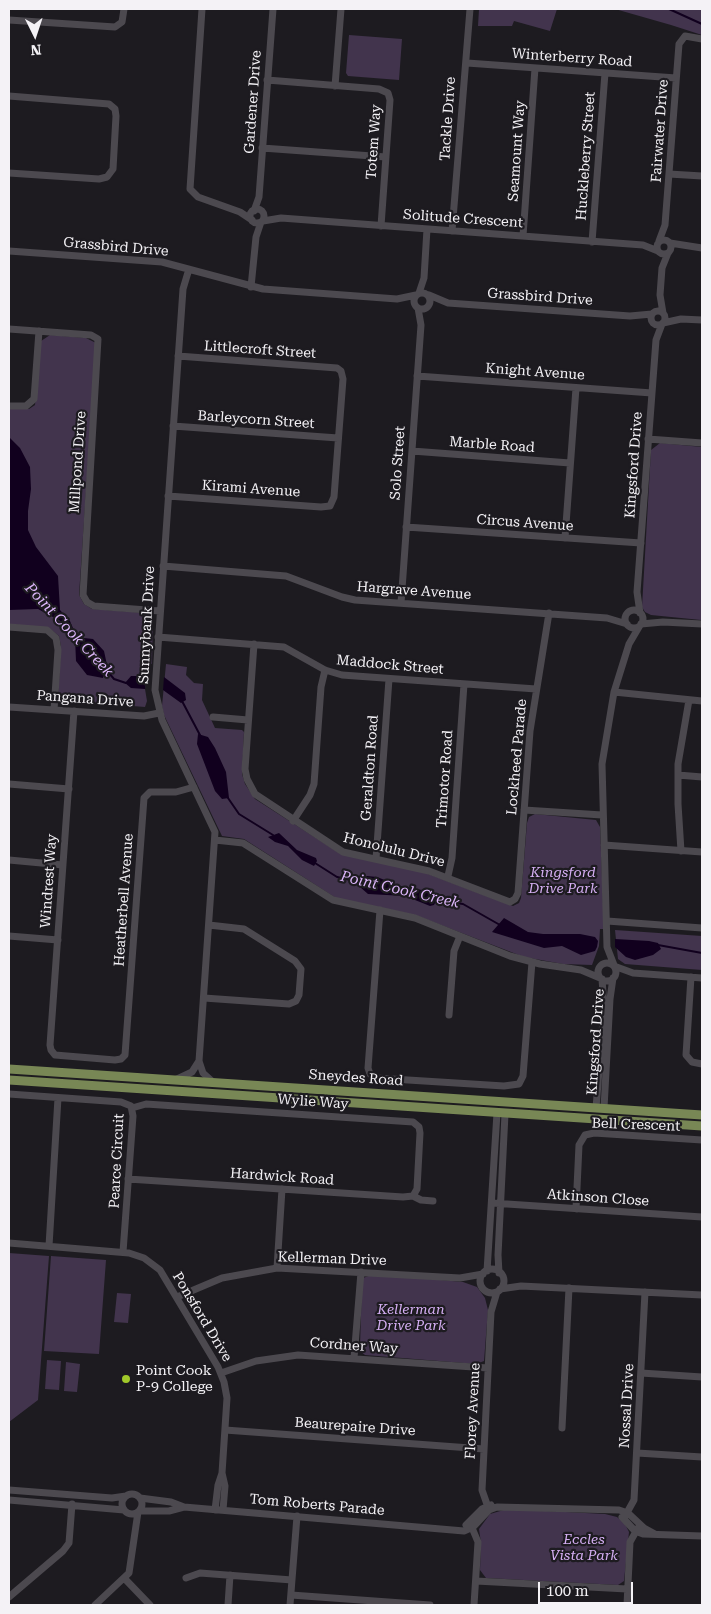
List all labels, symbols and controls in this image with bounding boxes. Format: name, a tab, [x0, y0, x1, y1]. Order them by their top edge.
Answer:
north arrow	[10, 10, 60, 60]
text: N	[30, 42, 42, 58]
street label: Winterberry Road	[511, 45, 633, 71]
street label: Gardener Drive	[241, 50, 265, 154]
street label: Tackle Drive	[437, 76, 459, 162]
street label: Fairwater Drive	[648, 79, 672, 183]
street label: Huckleberry Street	[573, 91, 599, 221]
street label: Seamount Way	[505, 100, 529, 202]
street label: Totem Way	[363, 104, 385, 180]
street label: Solitude Crescent	[402, 206, 524, 232]
street label: Grassbird Drive	[63, 234, 169, 260]
street label: Grassbird Drive	[487, 285, 593, 309]
street label: Littlecroft Street	[203, 338, 317, 362]
street label: Knight Avenue	[485, 360, 585, 384]
street label: Barleycorn Street	[197, 408, 315, 432]
street label: Millpond Drive	[66, 410, 90, 514]
street label: Kingsford Drive	[622, 411, 646, 519]
street label: Solo Street	[387, 425, 409, 501]
street label: Marble Road	[449, 434, 535, 456]
street label: Kirami Avenue	[201, 477, 301, 501]
street label: Circus Avenue	[476, 511, 574, 535]
street label: Sunnybank Drive	[136, 566, 158, 684]
water label: Point Cook Creek	[21, 579, 117, 681]
street label: Hargrave Avenue	[356, 579, 472, 603]
street label: Maddock Street	[336, 652, 444, 678]
street label: Pangana Drive	[36, 687, 134, 711]
street label: Lockheed Parade	[504, 698, 530, 816]
street label: Geraldton Road	[358, 715, 382, 821]
street label: Trimotor Road	[433, 729, 457, 829]
street label: Honolulu Drive	[342, 829, 446, 871]
street label: Windrest Way	[37, 833, 61, 929]
street label: Heatherbell Avenue	[111, 833, 137, 967]
park label: Kingsford Drive Park	[529, 865, 597, 898]
water label: Point Cook Creek	[339, 868, 461, 912]
street label: Kingsford Drive	[584, 988, 608, 1096]
street label: Sneydes Road	[308, 1066, 404, 1090]
street label: Wylie Way	[277, 1091, 349, 1113]
street label: Pearce Circuit	[106, 1113, 128, 1209]
street label: Bell Crescent	[591, 1115, 681, 1135]
street label: Hardwick Road	[229, 1165, 335, 1189]
street label: Atkinson Close	[546, 1186, 650, 1210]
street label: Kellerman Drive	[277, 1249, 387, 1269]
street label: Ponsford Drive	[169, 1269, 235, 1365]
park label: Kellerman Drive Park	[377, 1302, 445, 1334]
street label: Cordner Way	[309, 1335, 399, 1357]
street label: Florey Avenue	[462, 1362, 484, 1460]
place label: Point Cook P-9 College	[136, 1363, 213, 1395]
street label: Nossal Drive	[616, 1363, 638, 1449]
marker: Point Cook P-9 College	[120, 1373, 132, 1385]
street label: Beaurepaire Drive	[294, 1414, 416, 1440]
street label: Tom Roberts Parade	[249, 1491, 385, 1519]
park label: Eccles Vista Park	[550, 1532, 618, 1564]
scale bar	[541, 1572, 636, 1604]
text: 100 m	[546, 1582, 589, 1600]

